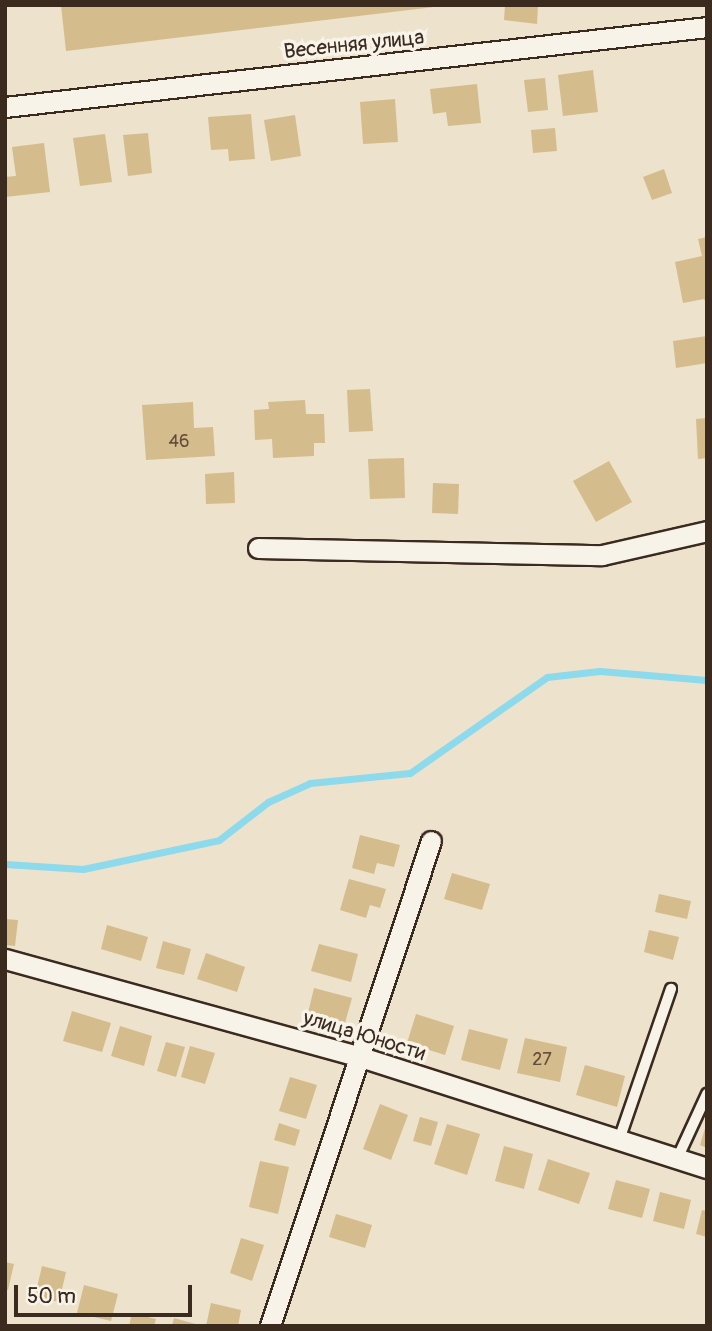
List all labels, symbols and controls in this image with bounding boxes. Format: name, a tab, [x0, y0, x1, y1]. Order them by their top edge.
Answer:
street label: Весенняя улица	[283, 25, 425, 65]
house number: 46	[169, 431, 189, 453]
street label: улица Юности	[300, 1005, 428, 1067]
house number: 27	[532, 1049, 552, 1071]
scale bar	[18, 1272, 196, 1316]
text: 50 m	[27, 1283, 76, 1310]

